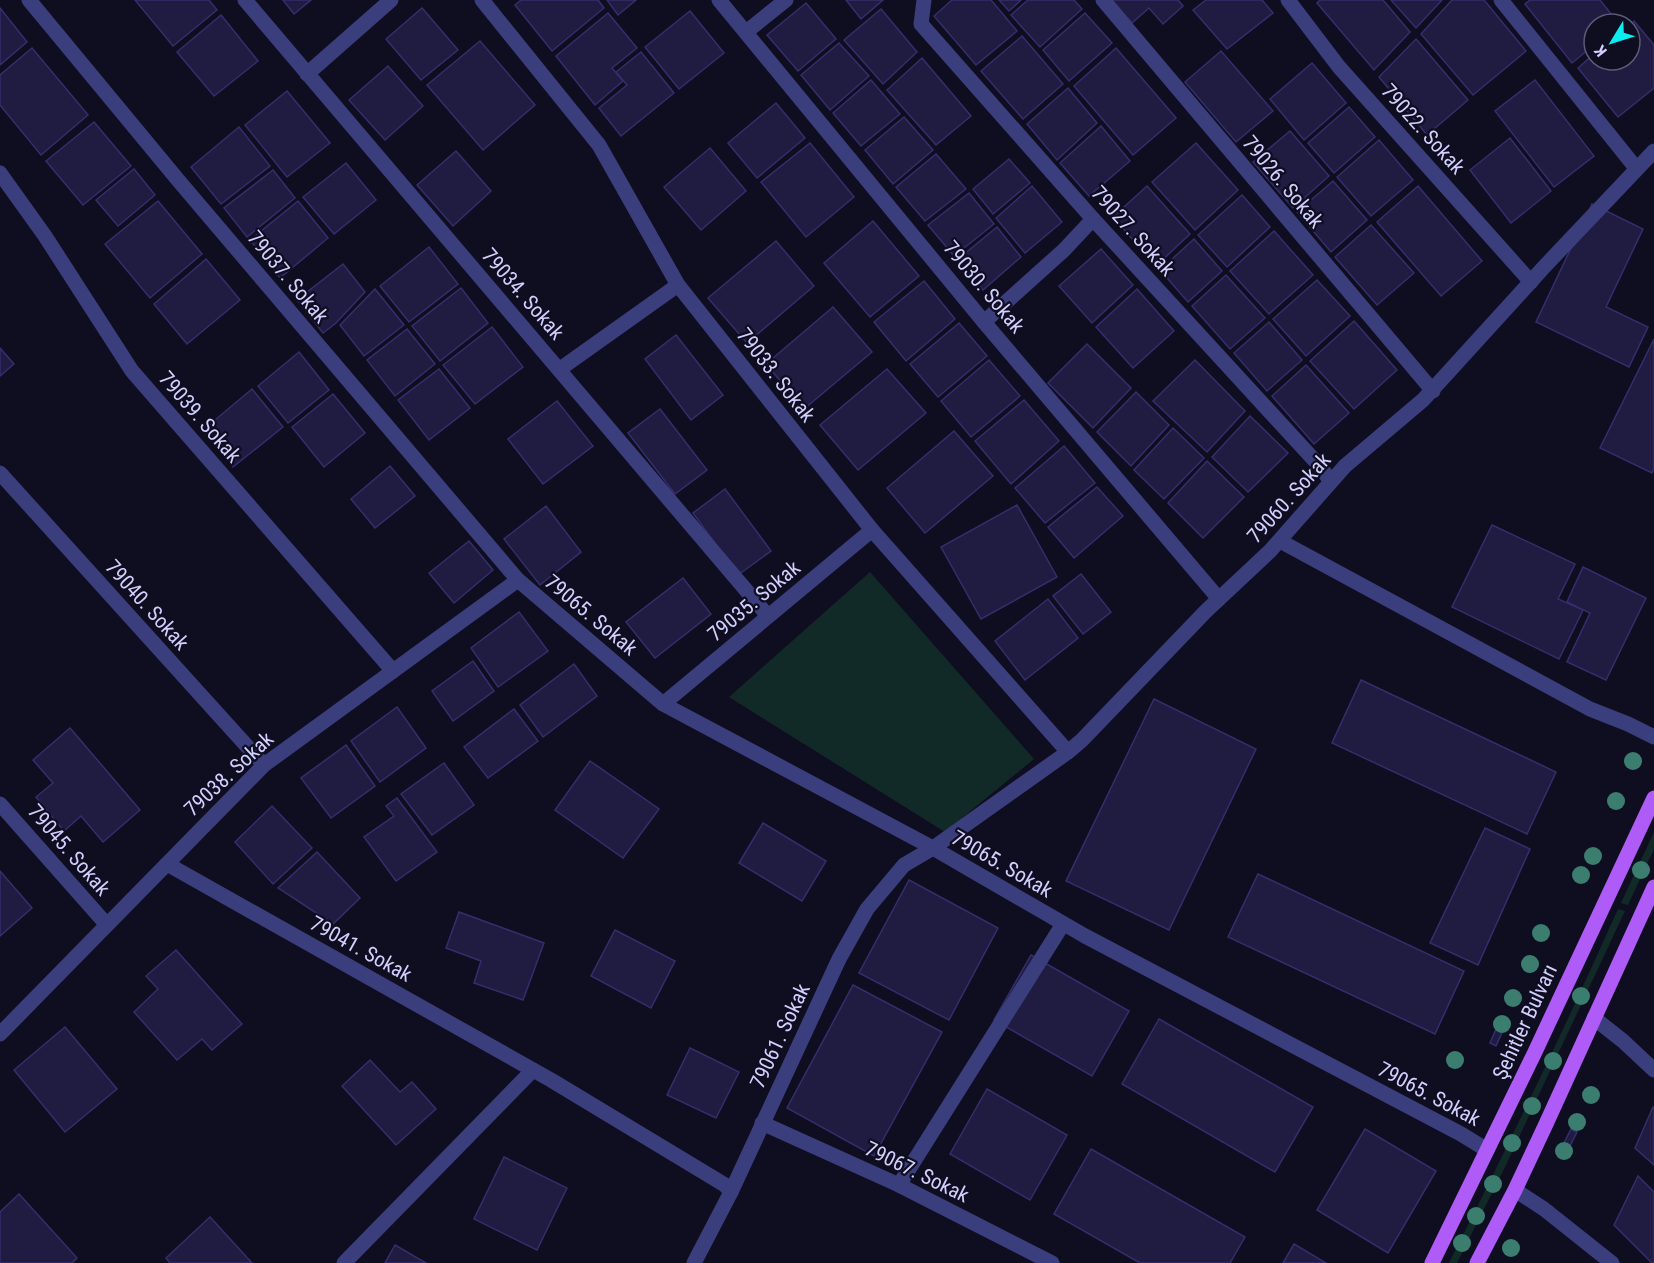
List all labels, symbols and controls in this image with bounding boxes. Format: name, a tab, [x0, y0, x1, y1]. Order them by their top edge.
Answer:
north arrow	[1582, 12, 1642, 72]
text: K	[1590, 41, 1611, 60]
street label: 79022. Sokak	[1376, 79, 1470, 179]
street label: 79026. Sokak	[1238, 131, 1329, 233]
street label: 79027. Sokak	[1086, 181, 1180, 281]
street label: 79037. Sokak	[243, 226, 334, 328]
street label: 79030. Sokak	[939, 236, 1030, 338]
street label: 79034. Sokak	[477, 244, 569, 345]
street label: 79033. Sokak	[732, 323, 820, 427]
street label: 79039. Sokak	[154, 367, 246, 468]
street label: 79060. Sokak	[1242, 448, 1336, 548]
street label: 79040. Sokak	[100, 555, 194, 655]
street label: 79035. Sokak	[703, 555, 805, 646]
street label: 79065. Sokak	[540, 570, 642, 661]
street label: 79038. Sokak	[180, 726, 279, 821]
street label: 79045. Sokak	[23, 800, 115, 901]
street label: 79065. Sokak	[947, 825, 1057, 903]
street label: 79041. Sokak	[306, 911, 417, 987]
street label: Şehitler Bulvarı	[1488, 961, 1562, 1083]
street label: 79061. Sokak	[745, 979, 815, 1092]
street label: 79065. Sokak	[1374, 1057, 1485, 1131]
street label: 79067. Sokak	[861, 1137, 973, 1208]

